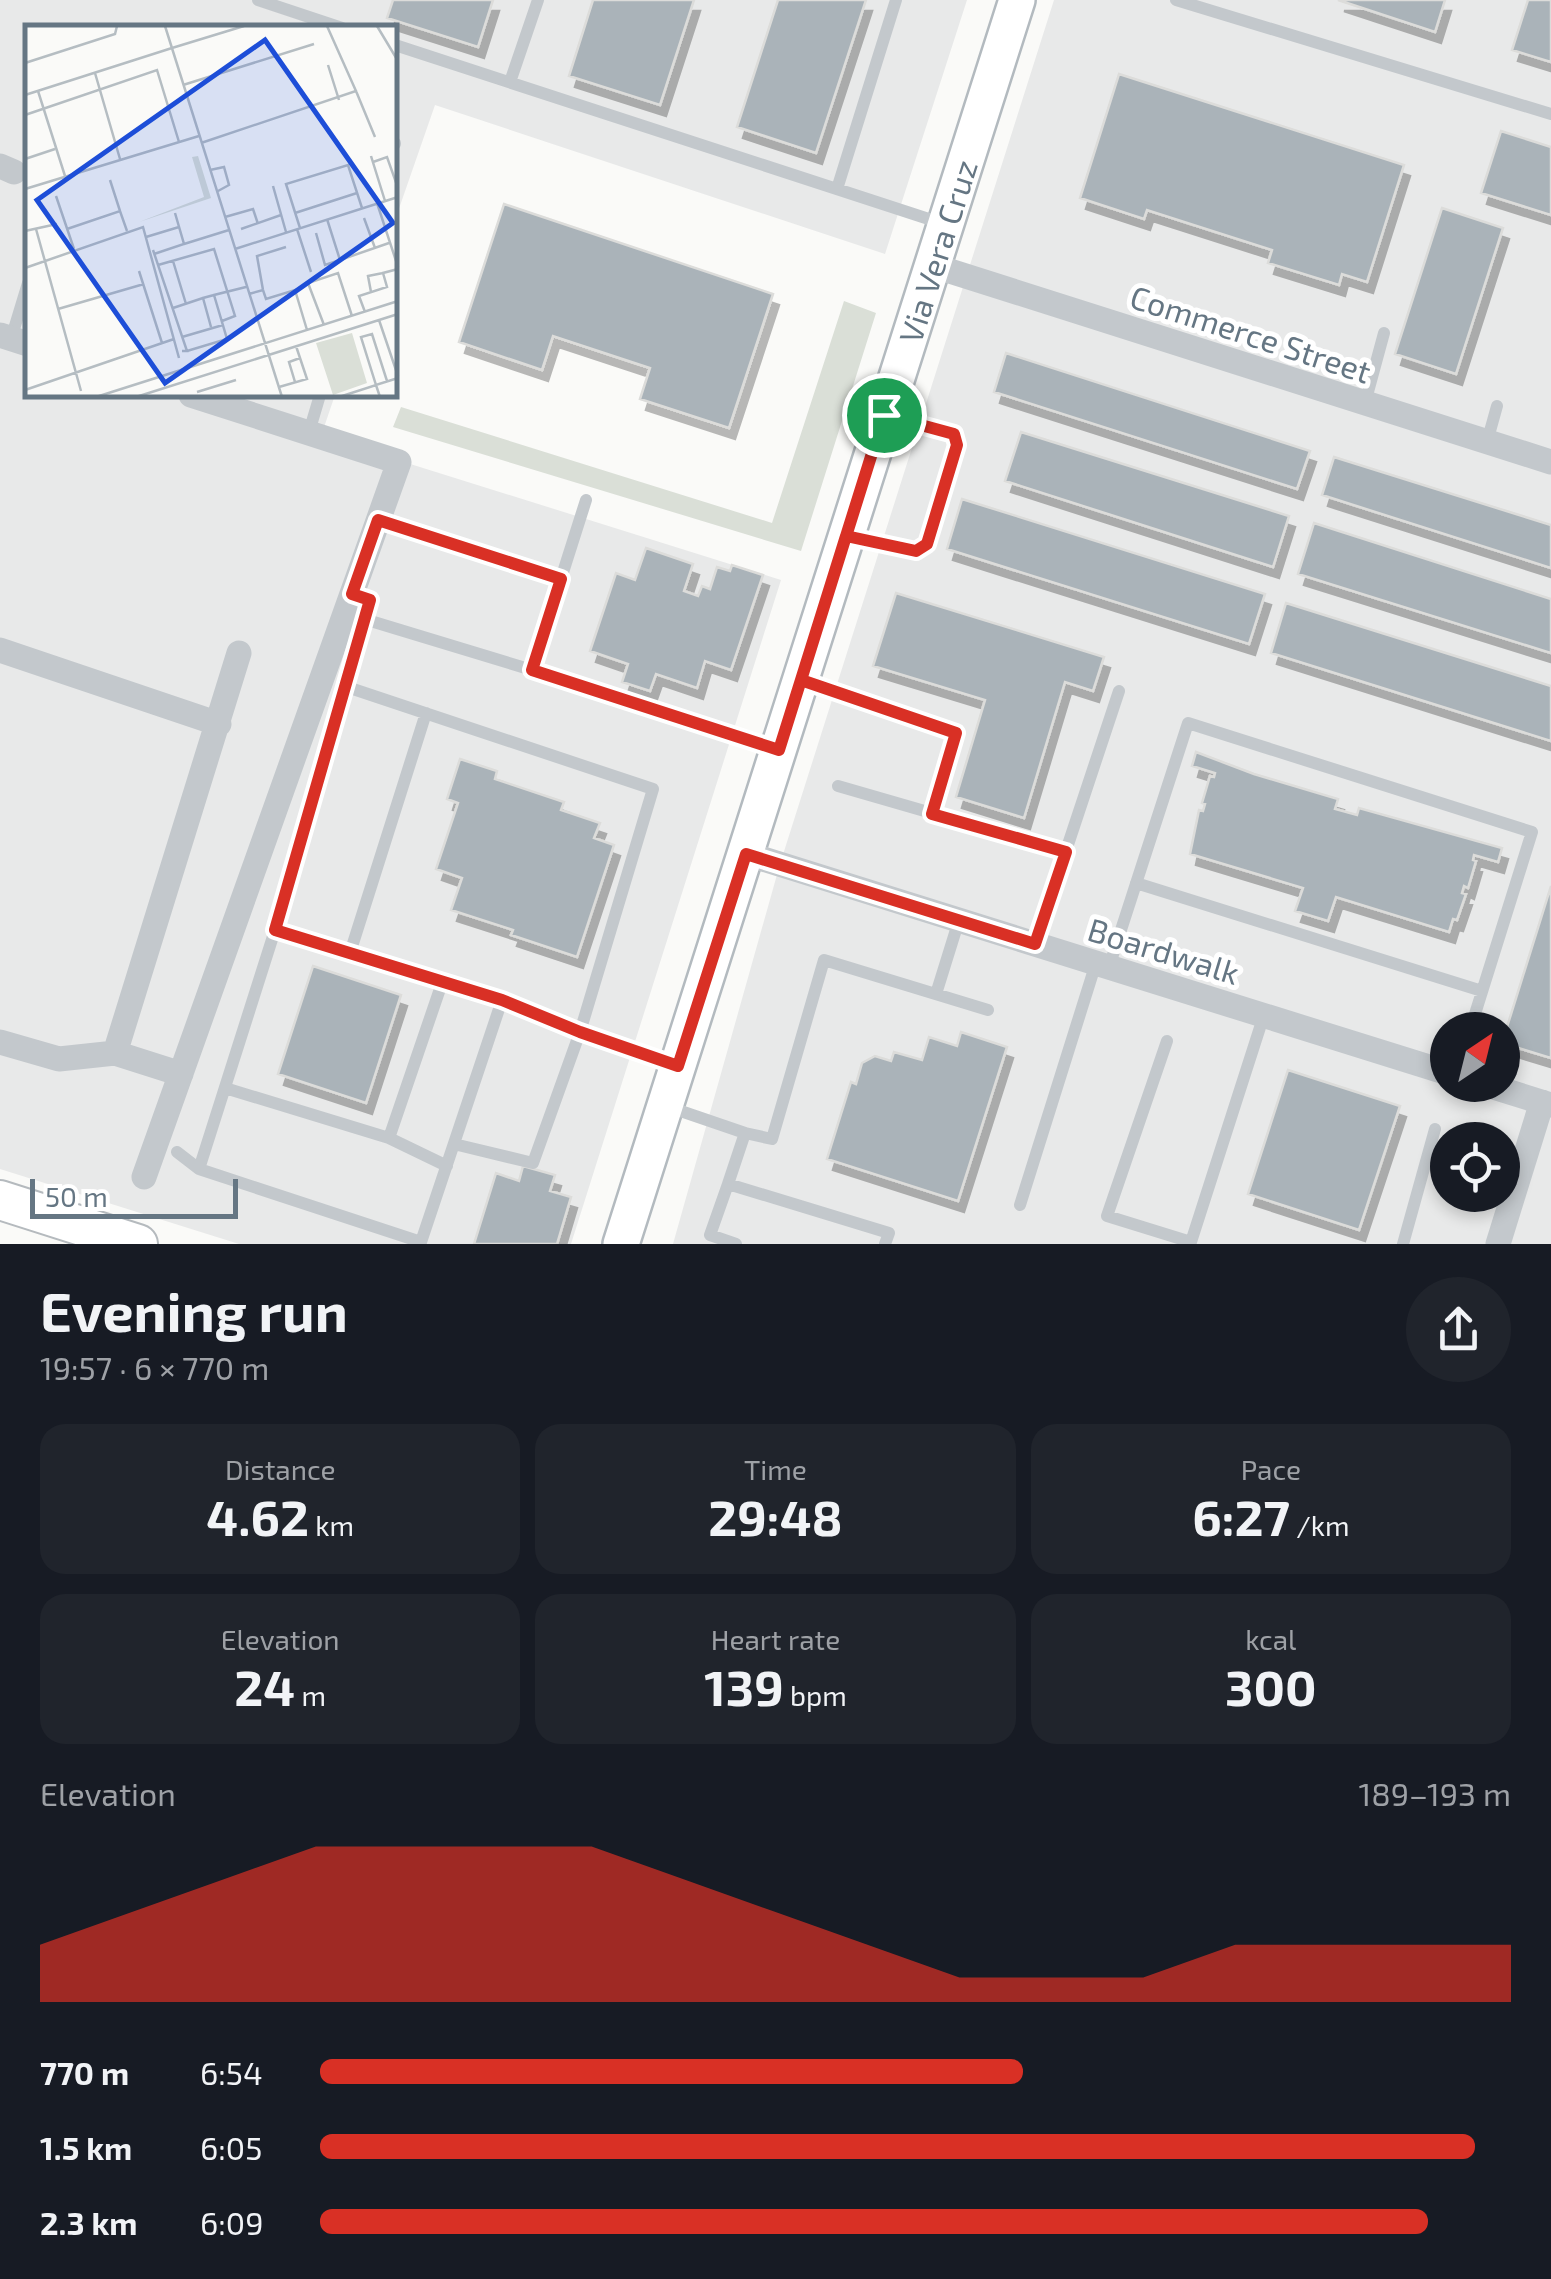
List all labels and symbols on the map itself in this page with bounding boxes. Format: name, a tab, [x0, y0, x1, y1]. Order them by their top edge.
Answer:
inset map	[25, 25, 398, 398]
street label: Via Vera Cruz	[890, 155, 984, 347]
street label: Commerce Street	[1126, 276, 1376, 390]
pin	[842, 373, 927, 458]
street label: Boardwalk	[1084, 909, 1244, 991]
north arrow	[1430, 1012, 1520, 1102]
scale bar	[30, 1174, 238, 1218]

